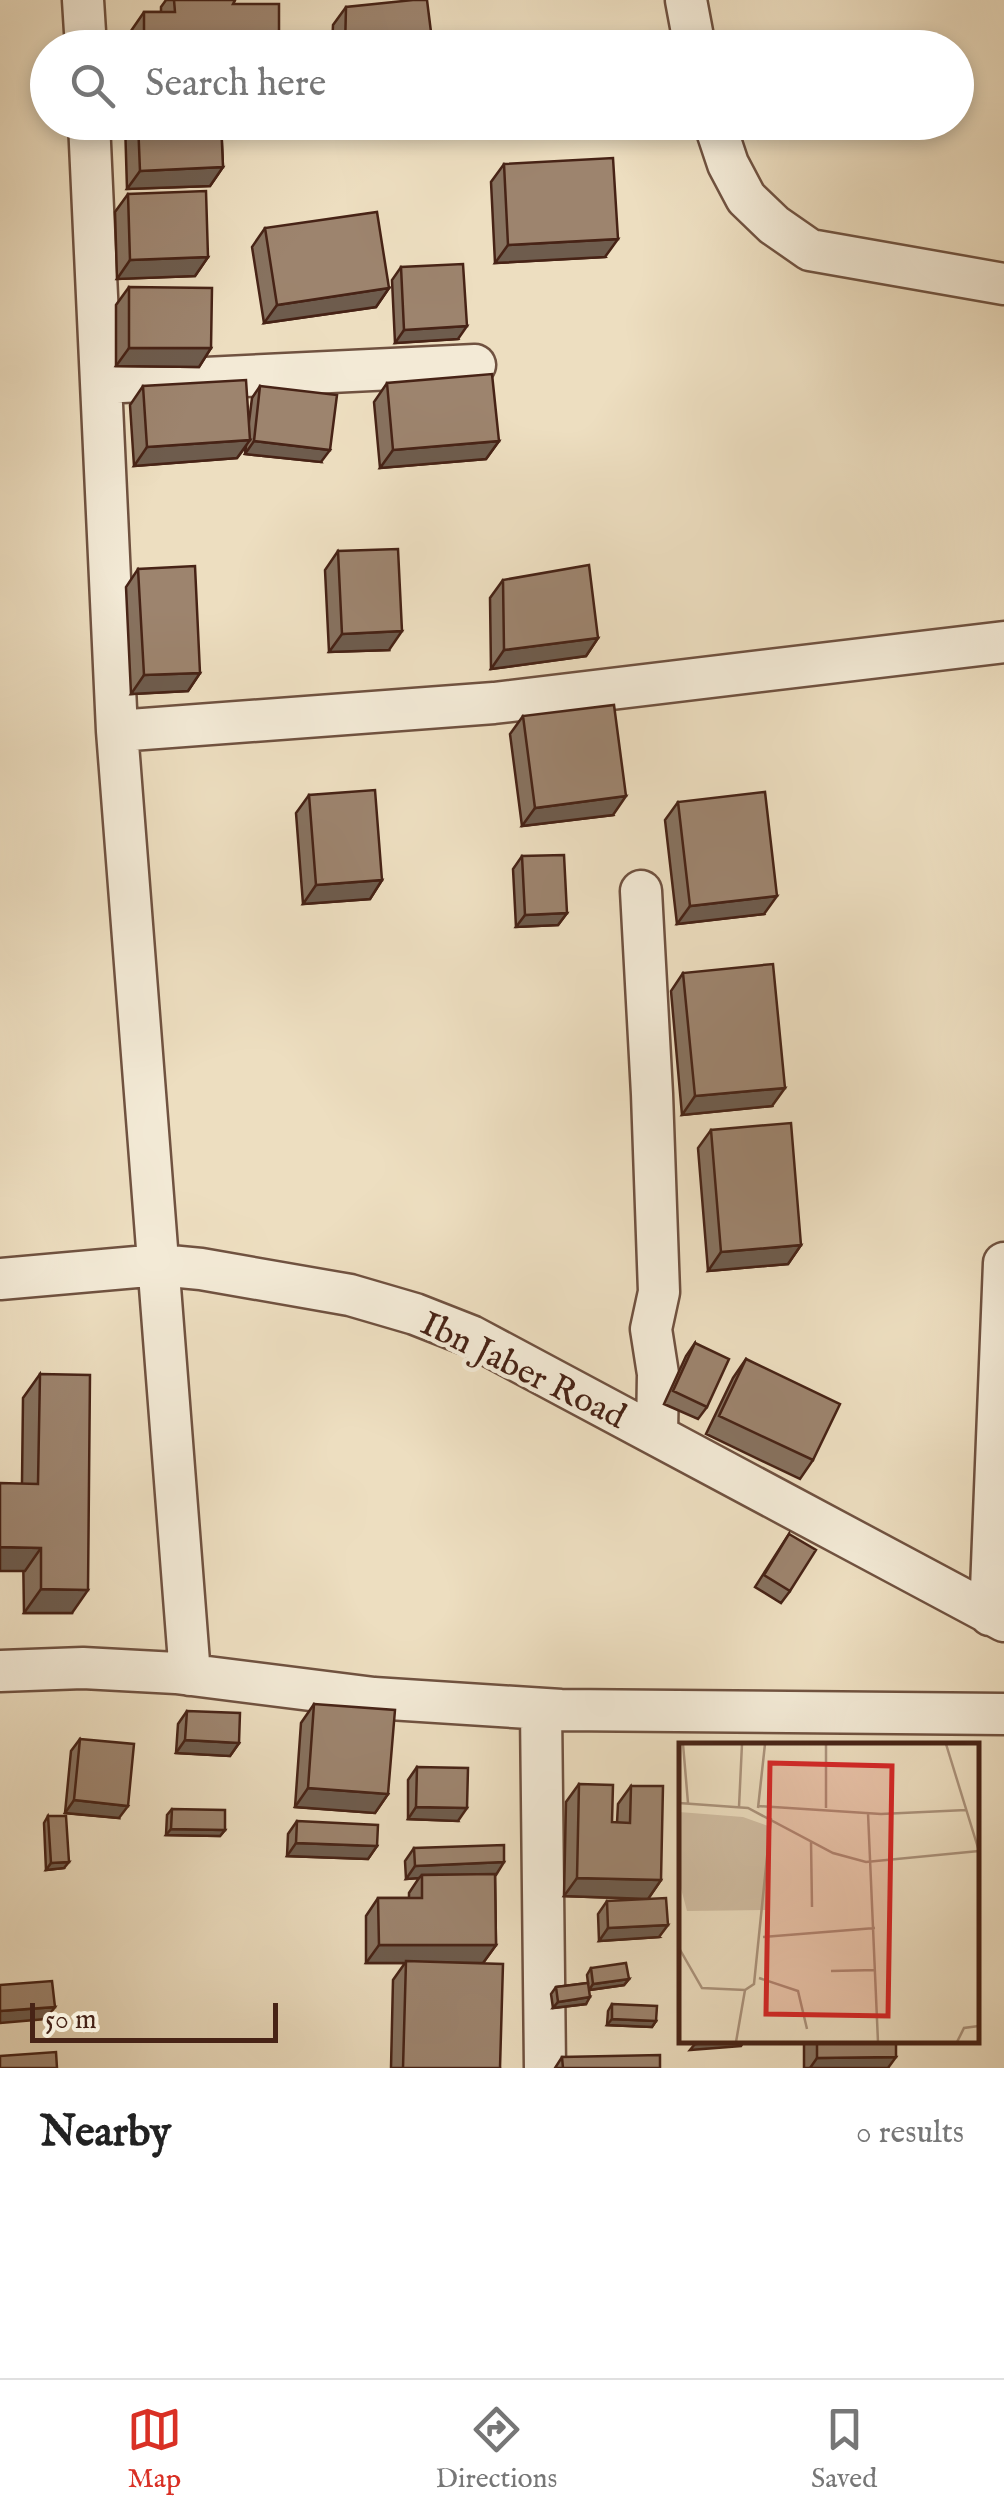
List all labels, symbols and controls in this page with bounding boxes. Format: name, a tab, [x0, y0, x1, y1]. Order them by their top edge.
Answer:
search box	[30, 30, 974, 140]
icon: search	[65, 58, 120, 113]
text: Search here	[145, 61, 326, 109]
street label: Ibn Jaber Road	[413, 1302, 633, 1440]
inset map	[679, 1743, 979, 2043]
scale bar	[30, 1998, 278, 2042]
text: 50 m	[45, 2003, 97, 2038]
text: Nearby	[40, 2107, 171, 2160]
text: 0 results	[856, 2113, 964, 2154]
tab: Map	[127, 2402, 182, 2497]
tab: Directions	[435, 2402, 557, 2497]
tab: Saved	[811, 2402, 877, 2497]

